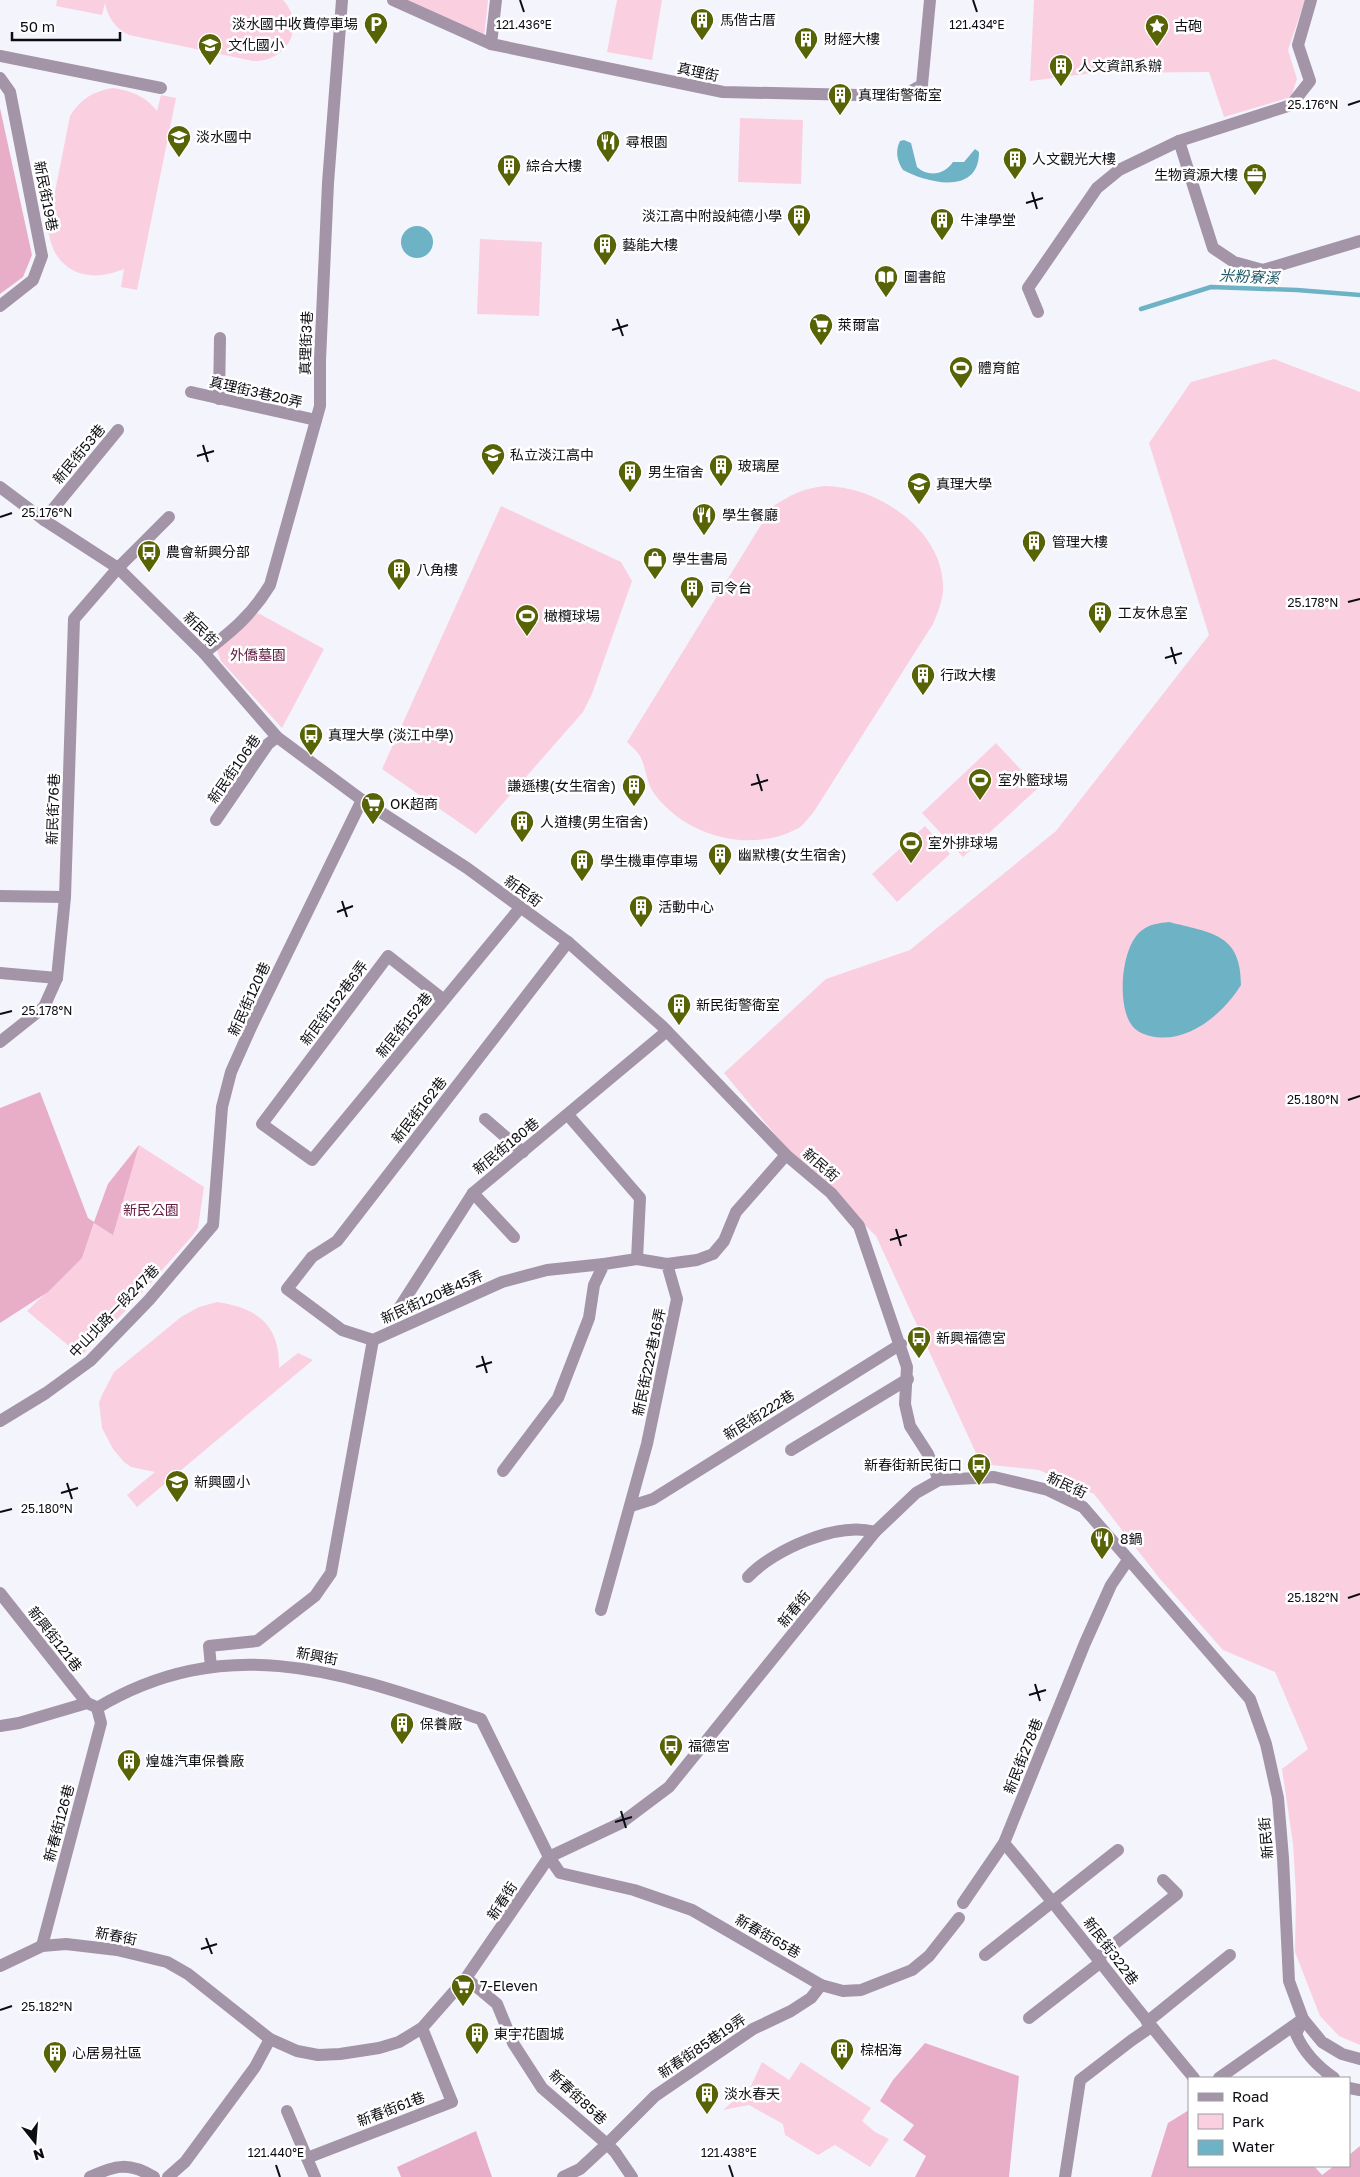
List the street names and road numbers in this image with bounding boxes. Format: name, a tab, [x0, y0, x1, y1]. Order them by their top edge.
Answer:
street label: 真理街	[676, 59, 720, 84]
street label: 新民街19巷	[31, 159, 62, 233]
street label: 真理街3巷	[296, 311, 315, 375]
street label: 真理街3巷20弄	[208, 373, 304, 410]
street label: 新民街53巷	[49, 421, 108, 487]
street label: 新民街	[180, 608, 222, 650]
street label: 新民街106巷	[204, 731, 263, 806]
street label: 新民街76巷	[43, 773, 62, 845]
street label: 新民街	[501, 871, 545, 910]
street label: 新民街152巷6弄	[296, 957, 371, 1048]
street label: 新民街120巷	[224, 959, 273, 1038]
street label: 新民街152巷	[372, 989, 435, 1061]
street label: 新民街162巷	[387, 1073, 450, 1146]
street label: 新民街180巷	[469, 1114, 542, 1177]
street label: 新民街	[800, 1144, 843, 1185]
street label: 中山北路一段247巷	[65, 1261, 162, 1360]
street label: 新民街120巷45弄	[378, 1266, 486, 1327]
street label: 新民街222巷16弄	[629, 1307, 668, 1417]
street label: 新民街222巷	[720, 1386, 797, 1443]
street label: 新民街	[1045, 1468, 1090, 1501]
street label: 新春街	[774, 1587, 813, 1630]
street label: 新興街121巷	[25, 1603, 86, 1675]
street label: 新興街	[295, 1643, 339, 1668]
street label: 新民街278巷	[1000, 1715, 1045, 1796]
street label: 新春街126巷	[40, 1782, 77, 1863]
street label: 新民街	[1255, 1816, 1276, 1860]
street label: 新春街	[483, 1878, 520, 1923]
street label: 新春街65巷	[733, 1910, 804, 1961]
street label: 新民街322巷	[1080, 1913, 1142, 1988]
street label: 新春街	[94, 1923, 138, 1948]
street label: 新春街85巷19弄	[655, 2010, 749, 2081]
street label: 新春街85巷	[546, 2066, 611, 2128]
street label: 新春街61巷	[355, 2088, 427, 2129]

